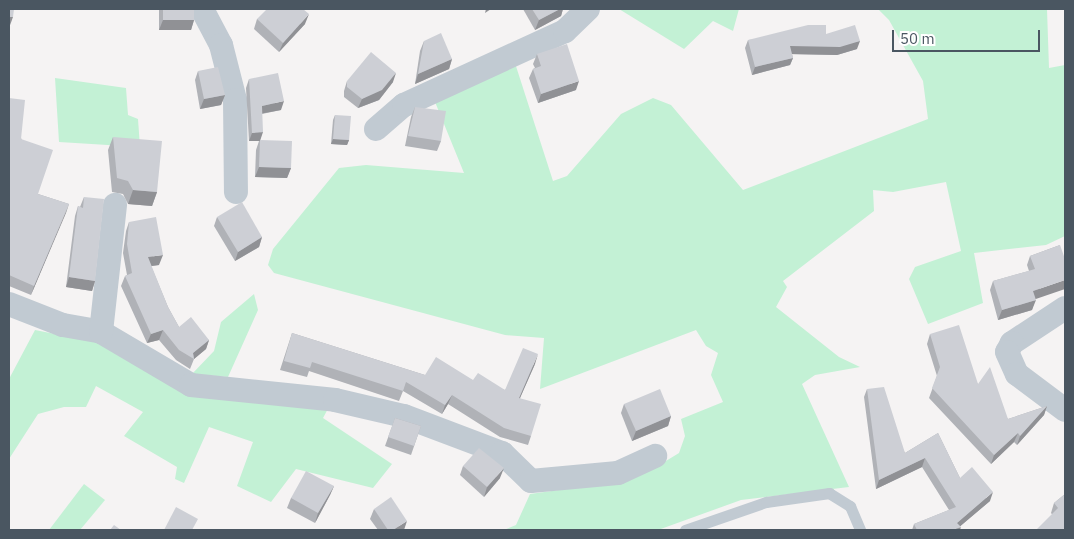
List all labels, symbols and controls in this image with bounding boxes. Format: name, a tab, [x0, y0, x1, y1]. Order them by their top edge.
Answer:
scale bar	[894, 20, 1042, 52]
text: 50 m	[900, 29, 935, 48]

